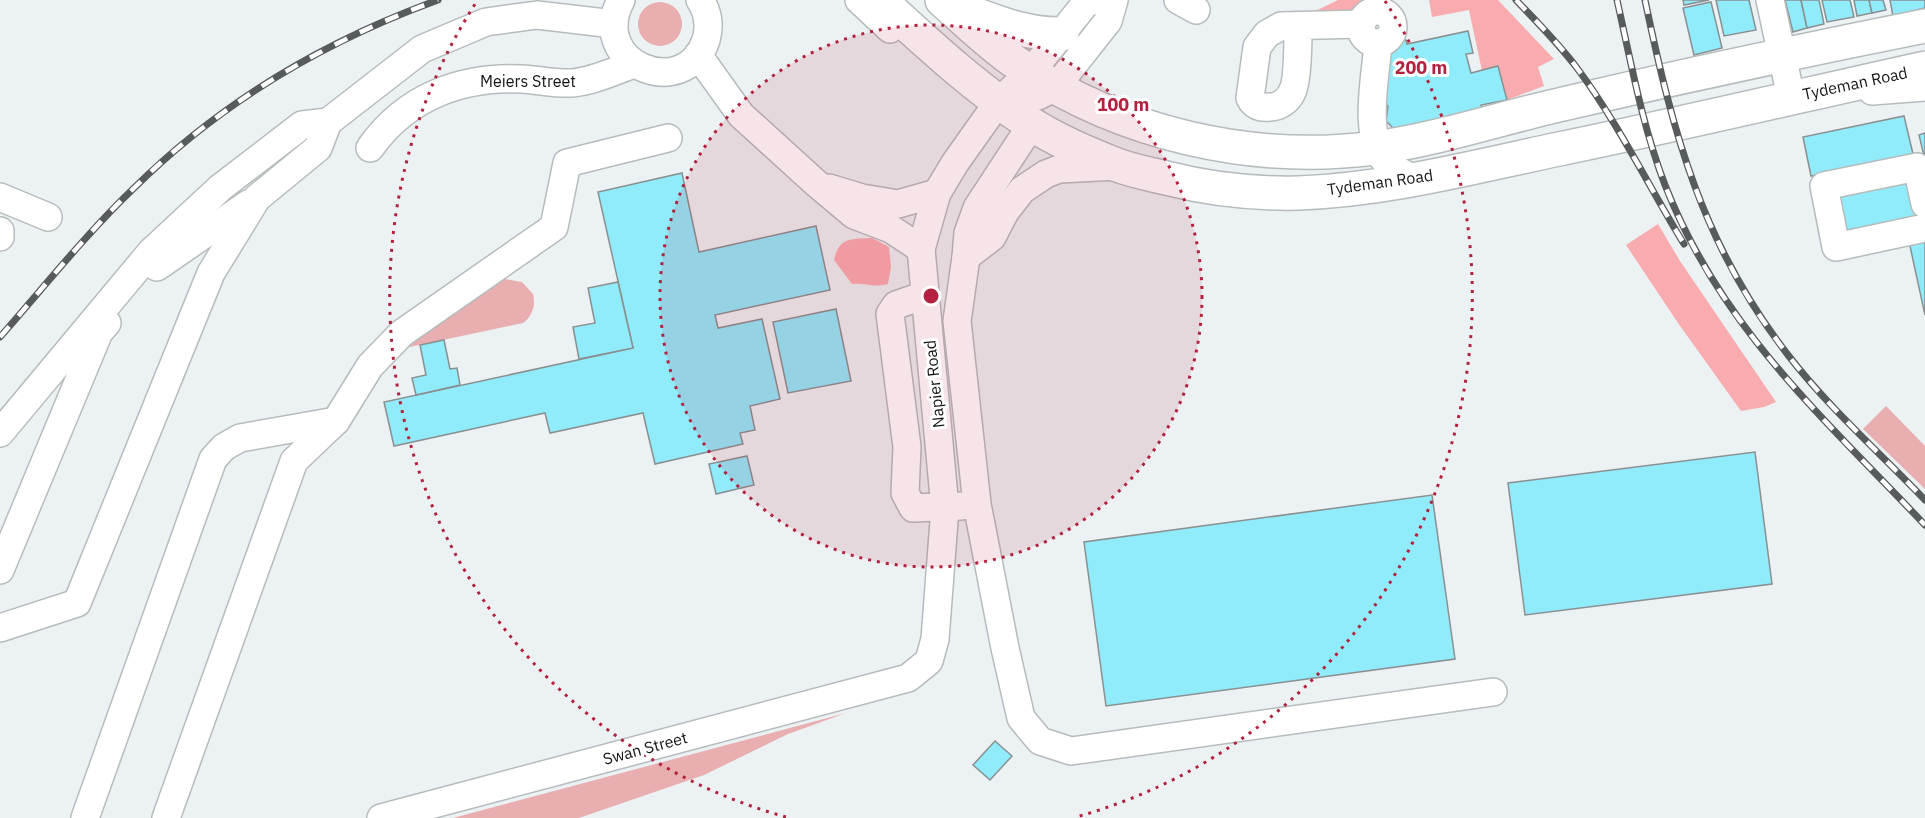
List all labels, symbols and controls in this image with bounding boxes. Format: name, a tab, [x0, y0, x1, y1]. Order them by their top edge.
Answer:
text: 200 m	[1395, 56, 1447, 79]
street label: Tydeman Road	[1801, 62, 1909, 104]
street label: Meiers Street	[480, 71, 576, 91]
text: 100 m	[1097, 93, 1149, 116]
street label: Tydeman Road	[1326, 165, 1434, 199]
centre of rings	[921, 286, 941, 306]
street label: Napier Road	[919, 339, 949, 429]
street label: Swan Street	[601, 727, 689, 769]

